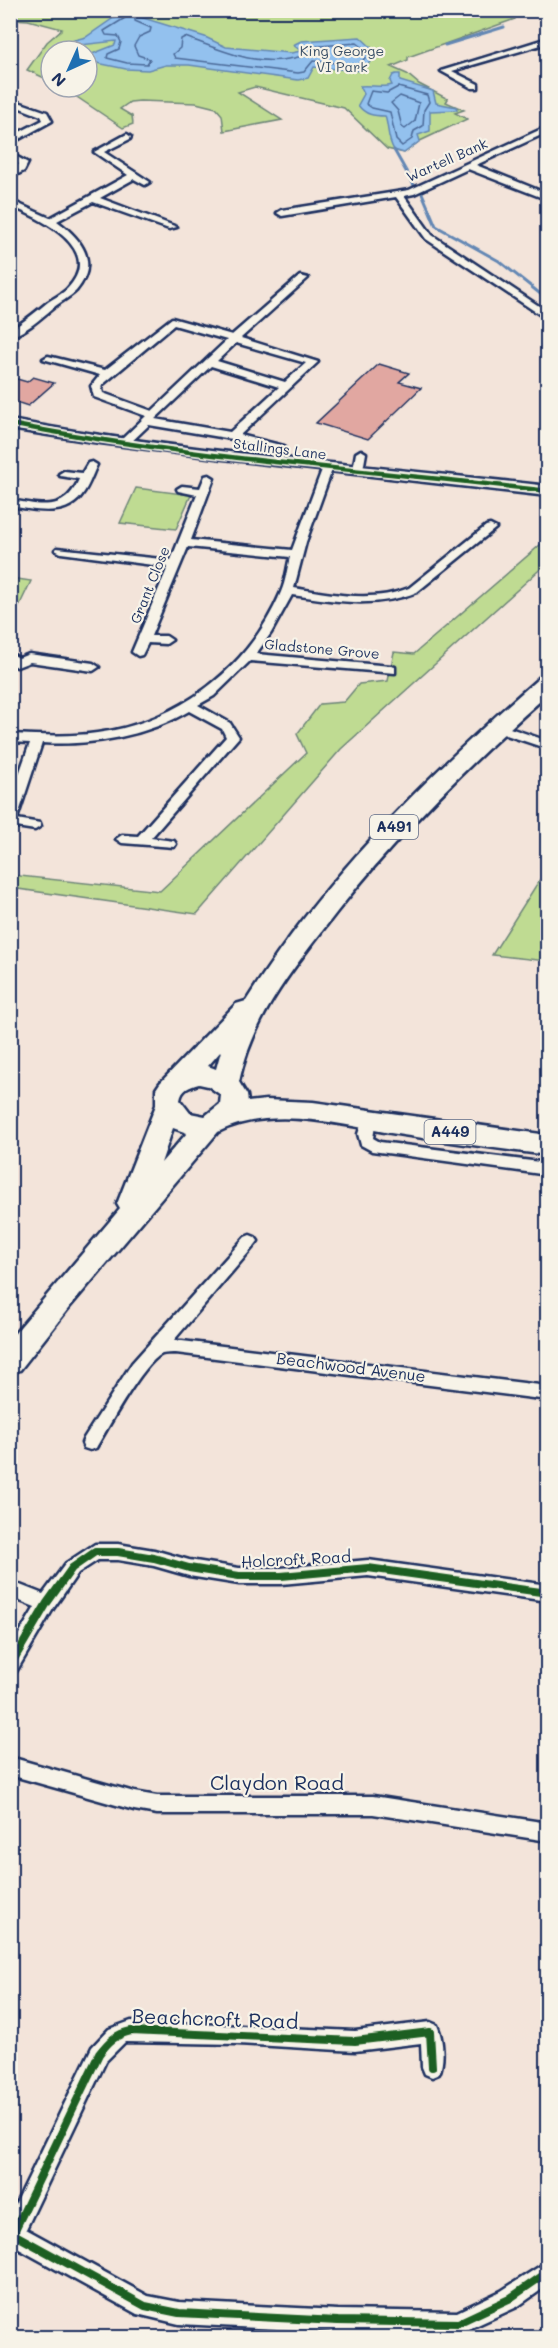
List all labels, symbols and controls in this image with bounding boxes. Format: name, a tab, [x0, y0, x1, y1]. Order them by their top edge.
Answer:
north arrow	[39, 39, 99, 99]
park label: King George VI Park	[300, 41, 384, 76]
text: N	[46, 68, 70, 92]
street label: Wartell Bank	[403, 133, 490, 186]
street label: Stallings Lane	[232, 433, 328, 464]
street label: Grant Close	[125, 543, 174, 626]
street label: Gladstone Grove	[264, 634, 380, 663]
road number: A491	[370, 815, 418, 839]
road number: A449	[424, 1120, 476, 1144]
street label: Beachwood Avenue	[275, 1347, 427, 1386]
street label: Holcroft Road	[240, 1545, 351, 1572]
street label: Claydon Road	[210, 1769, 344, 1795]
street label: Beachcroft Road	[131, 2002, 299, 2034]

